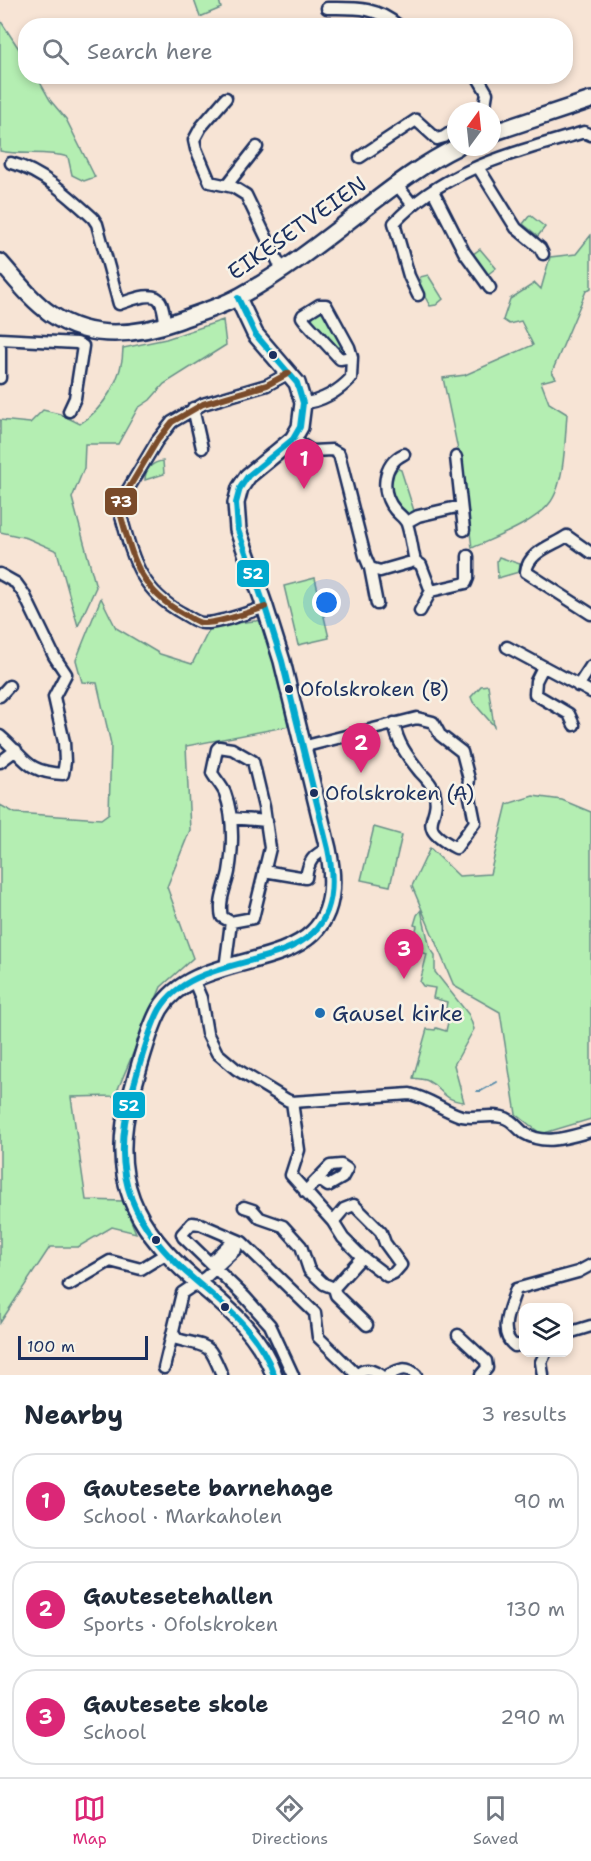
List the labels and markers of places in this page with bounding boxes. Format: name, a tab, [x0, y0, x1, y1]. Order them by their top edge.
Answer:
unlabelled marker	[267, 349, 279, 361]
pin: 1	[284, 440, 324, 489]
place label: Ofolskroken (B)	[300, 676, 449, 702]
marker: Ofolskroken (B)	[283, 683, 295, 695]
pin: 2	[342, 724, 380, 773]
place label: Ofolskroken (A)	[325, 780, 474, 806]
marker: Ofolskroken (A)	[308, 787, 320, 799]
pin: 3	[384, 930, 424, 979]
place label: Gausel kirke	[332, 999, 463, 1028]
marker: Gausel kirke	[313, 1006, 327, 1020]
unlabelled marker	[150, 1234, 162, 1246]
unlabelled marker	[219, 1301, 231, 1313]

